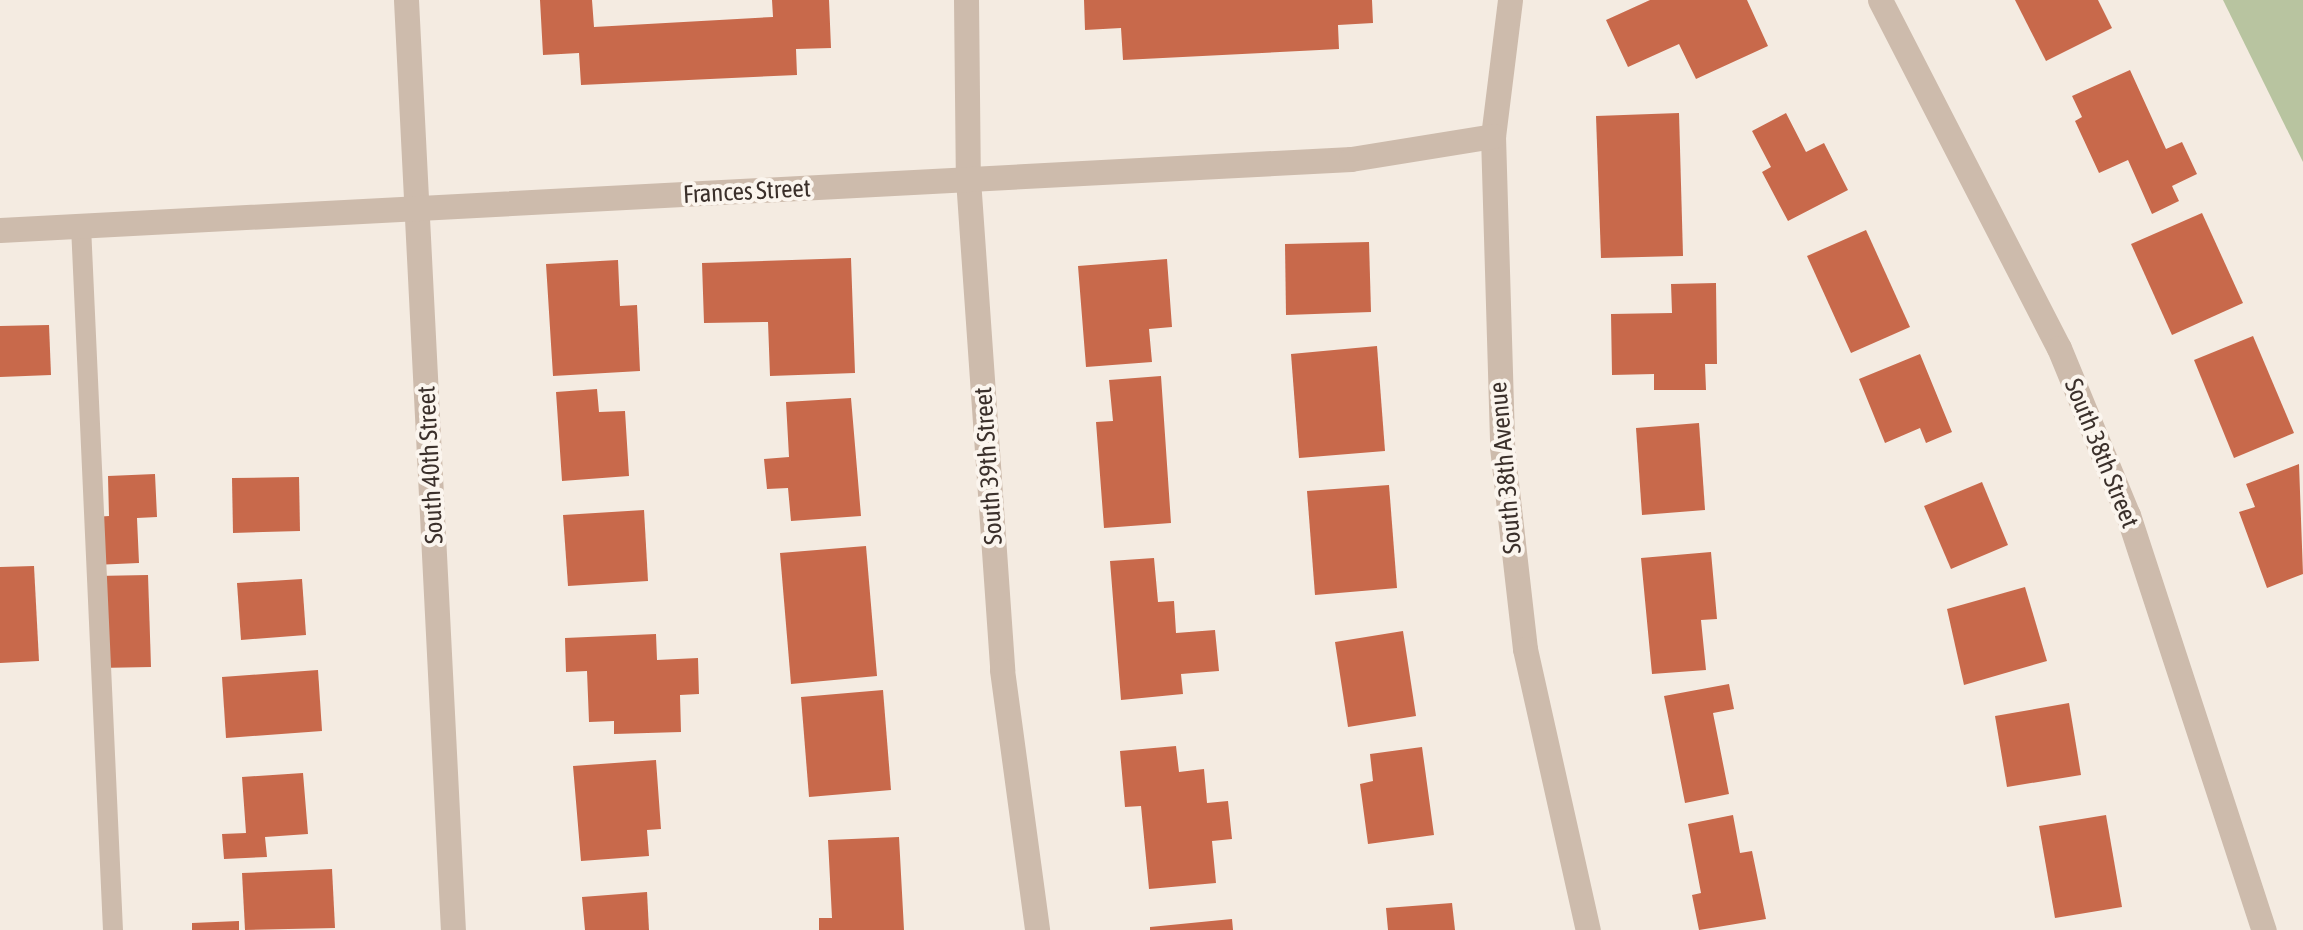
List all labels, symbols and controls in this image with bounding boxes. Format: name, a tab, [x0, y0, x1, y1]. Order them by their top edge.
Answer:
street label: Frances Street	[682, 173, 812, 209]
street label: South 38th Street	[2058, 374, 2146, 532]
street label: South 38th Avenue	[1483, 381, 1527, 555]
street label: South 40th Street	[411, 385, 449, 545]
street label: South 39th Street	[968, 386, 1008, 546]

